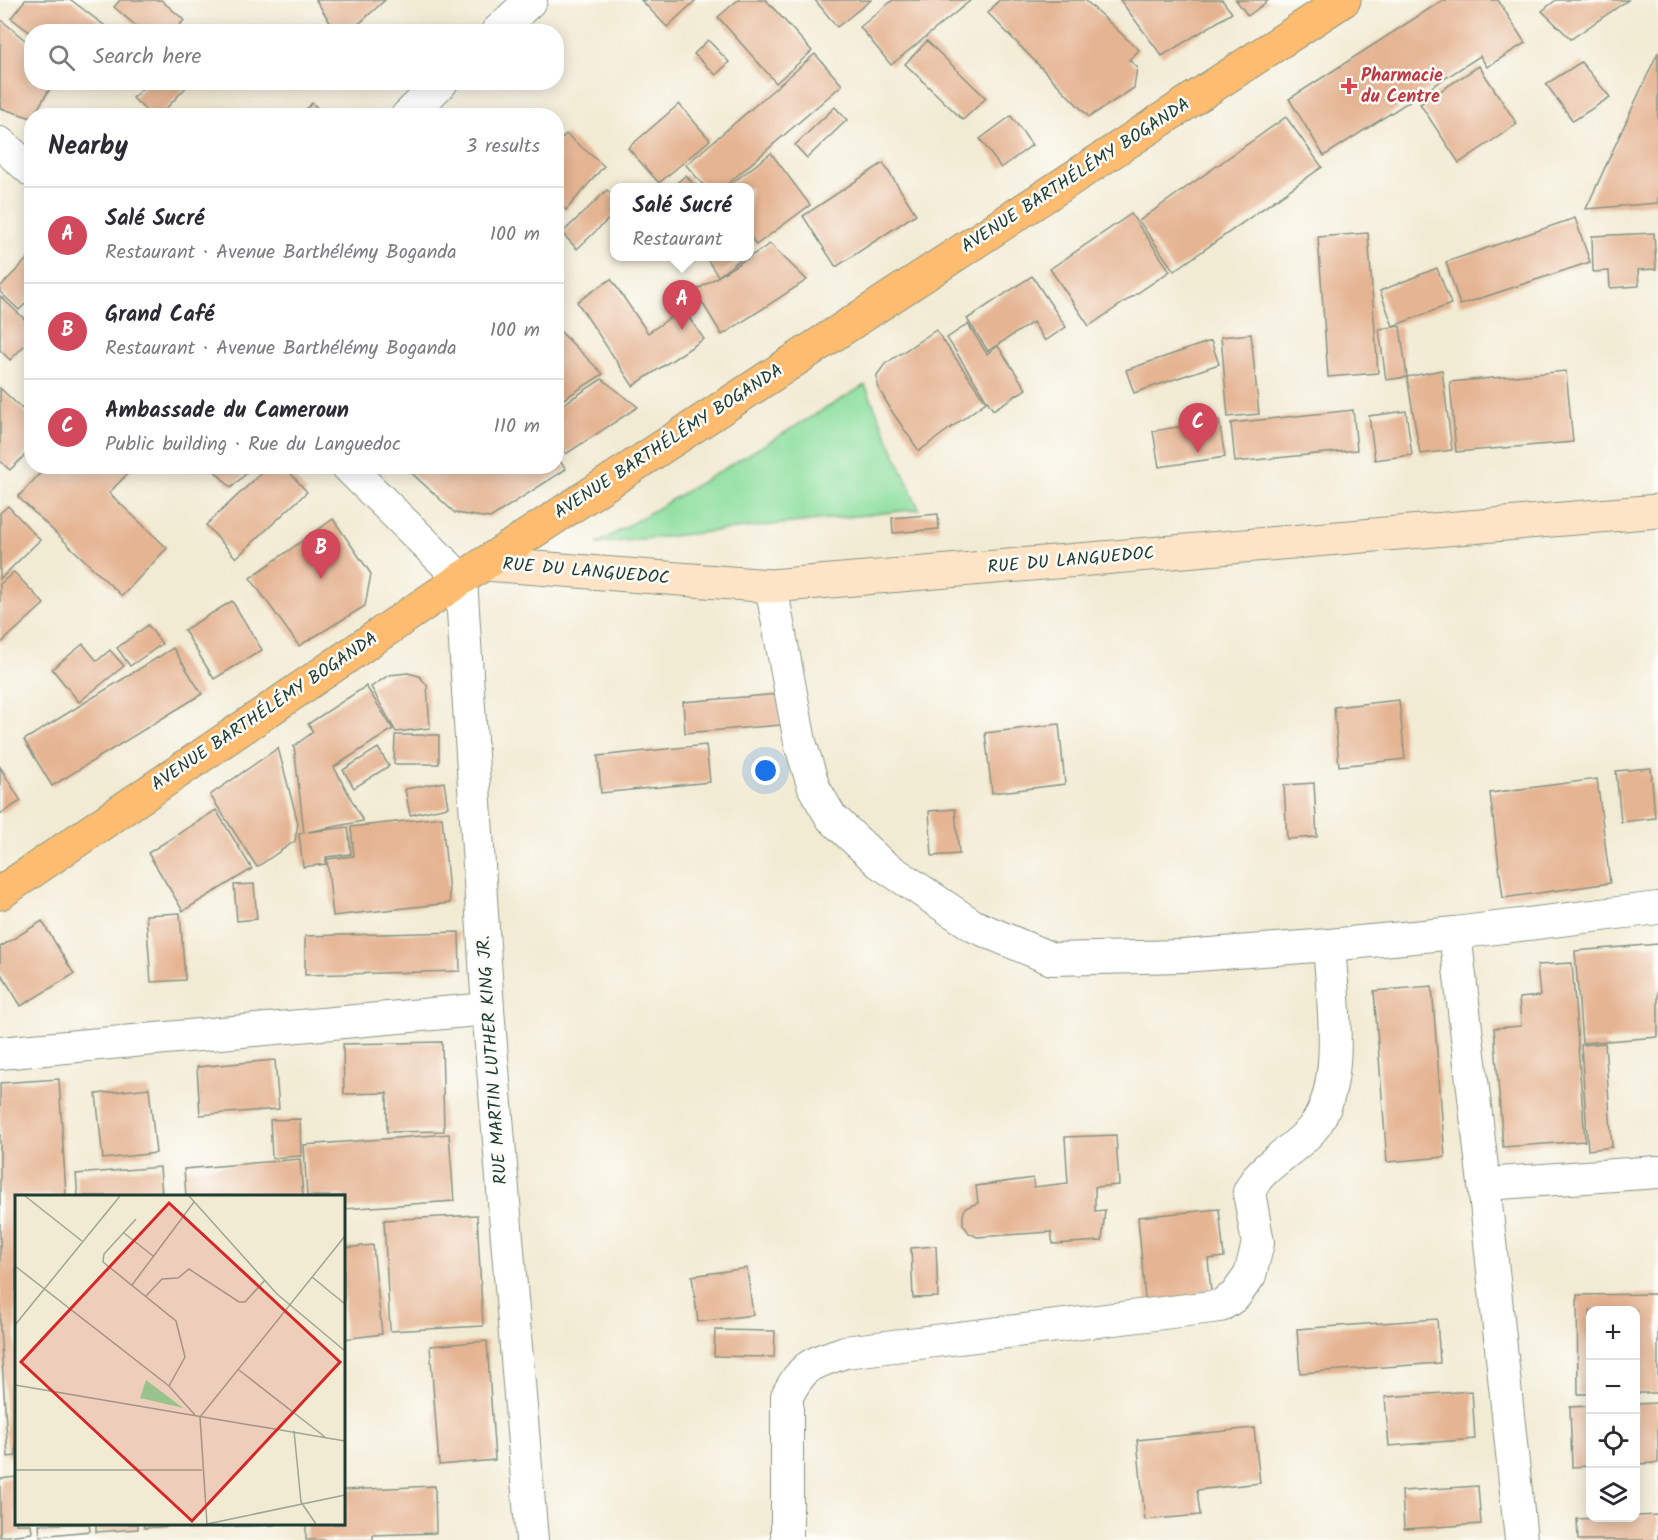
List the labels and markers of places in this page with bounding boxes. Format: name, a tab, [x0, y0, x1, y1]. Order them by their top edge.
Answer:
place label: Pharmacie du Centre	[1361, 62, 1443, 112]
marker: Pharmacie du Centre	[1342, 79, 1356, 93]
pin: A	[662, 280, 702, 330]
pin: C	[1178, 404, 1218, 453]
pin: B	[302, 530, 340, 579]

